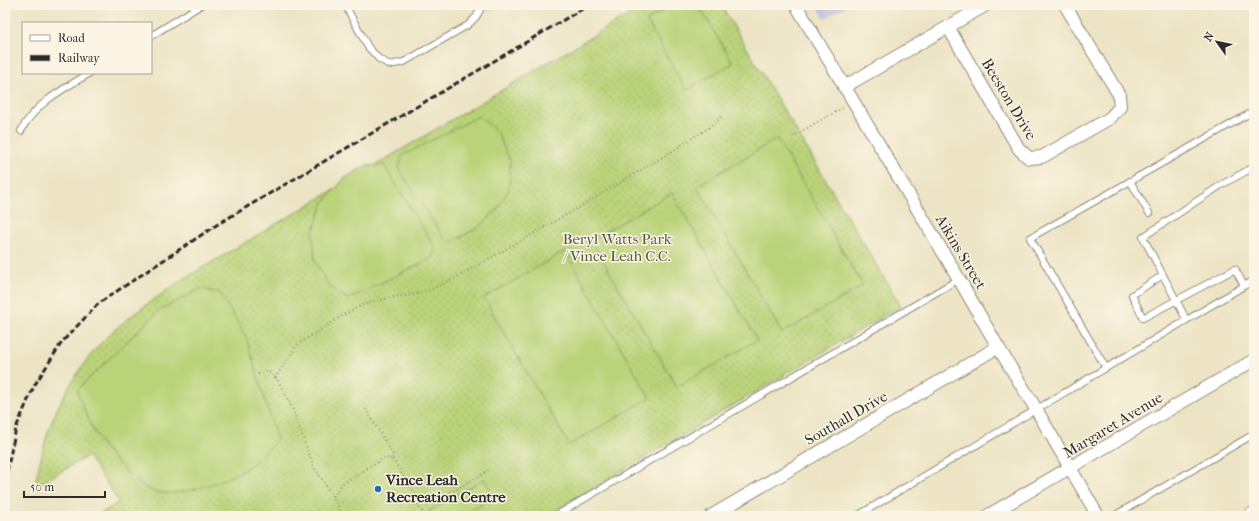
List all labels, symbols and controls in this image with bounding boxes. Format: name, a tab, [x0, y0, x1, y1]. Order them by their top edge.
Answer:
legend	[22, 22, 152, 74]
north arrow	[1197, 22, 1237, 62]
text: N	[1201, 29, 1217, 44]
text: Road	[58, 31, 85, 45]
text: Railway	[58, 51, 100, 65]
street label: Beeston Drive	[978, 55, 1041, 143]
street label: Aikins Street	[931, 211, 991, 293]
park label: Beryl Watts Park / Vince Leah C.C.	[562, 230, 672, 265]
street label: Southall Drive	[801, 387, 891, 449]
street label: Margaret Avenue	[1060, 388, 1166, 462]
place label: Vince Leah Recreation Centre	[385, 471, 506, 506]
scale bar	[24, 473, 105, 499]
text: 50 m	[30, 480, 54, 494]
marker: Vince Leah Recreation Centre	[373, 484, 383, 494]

